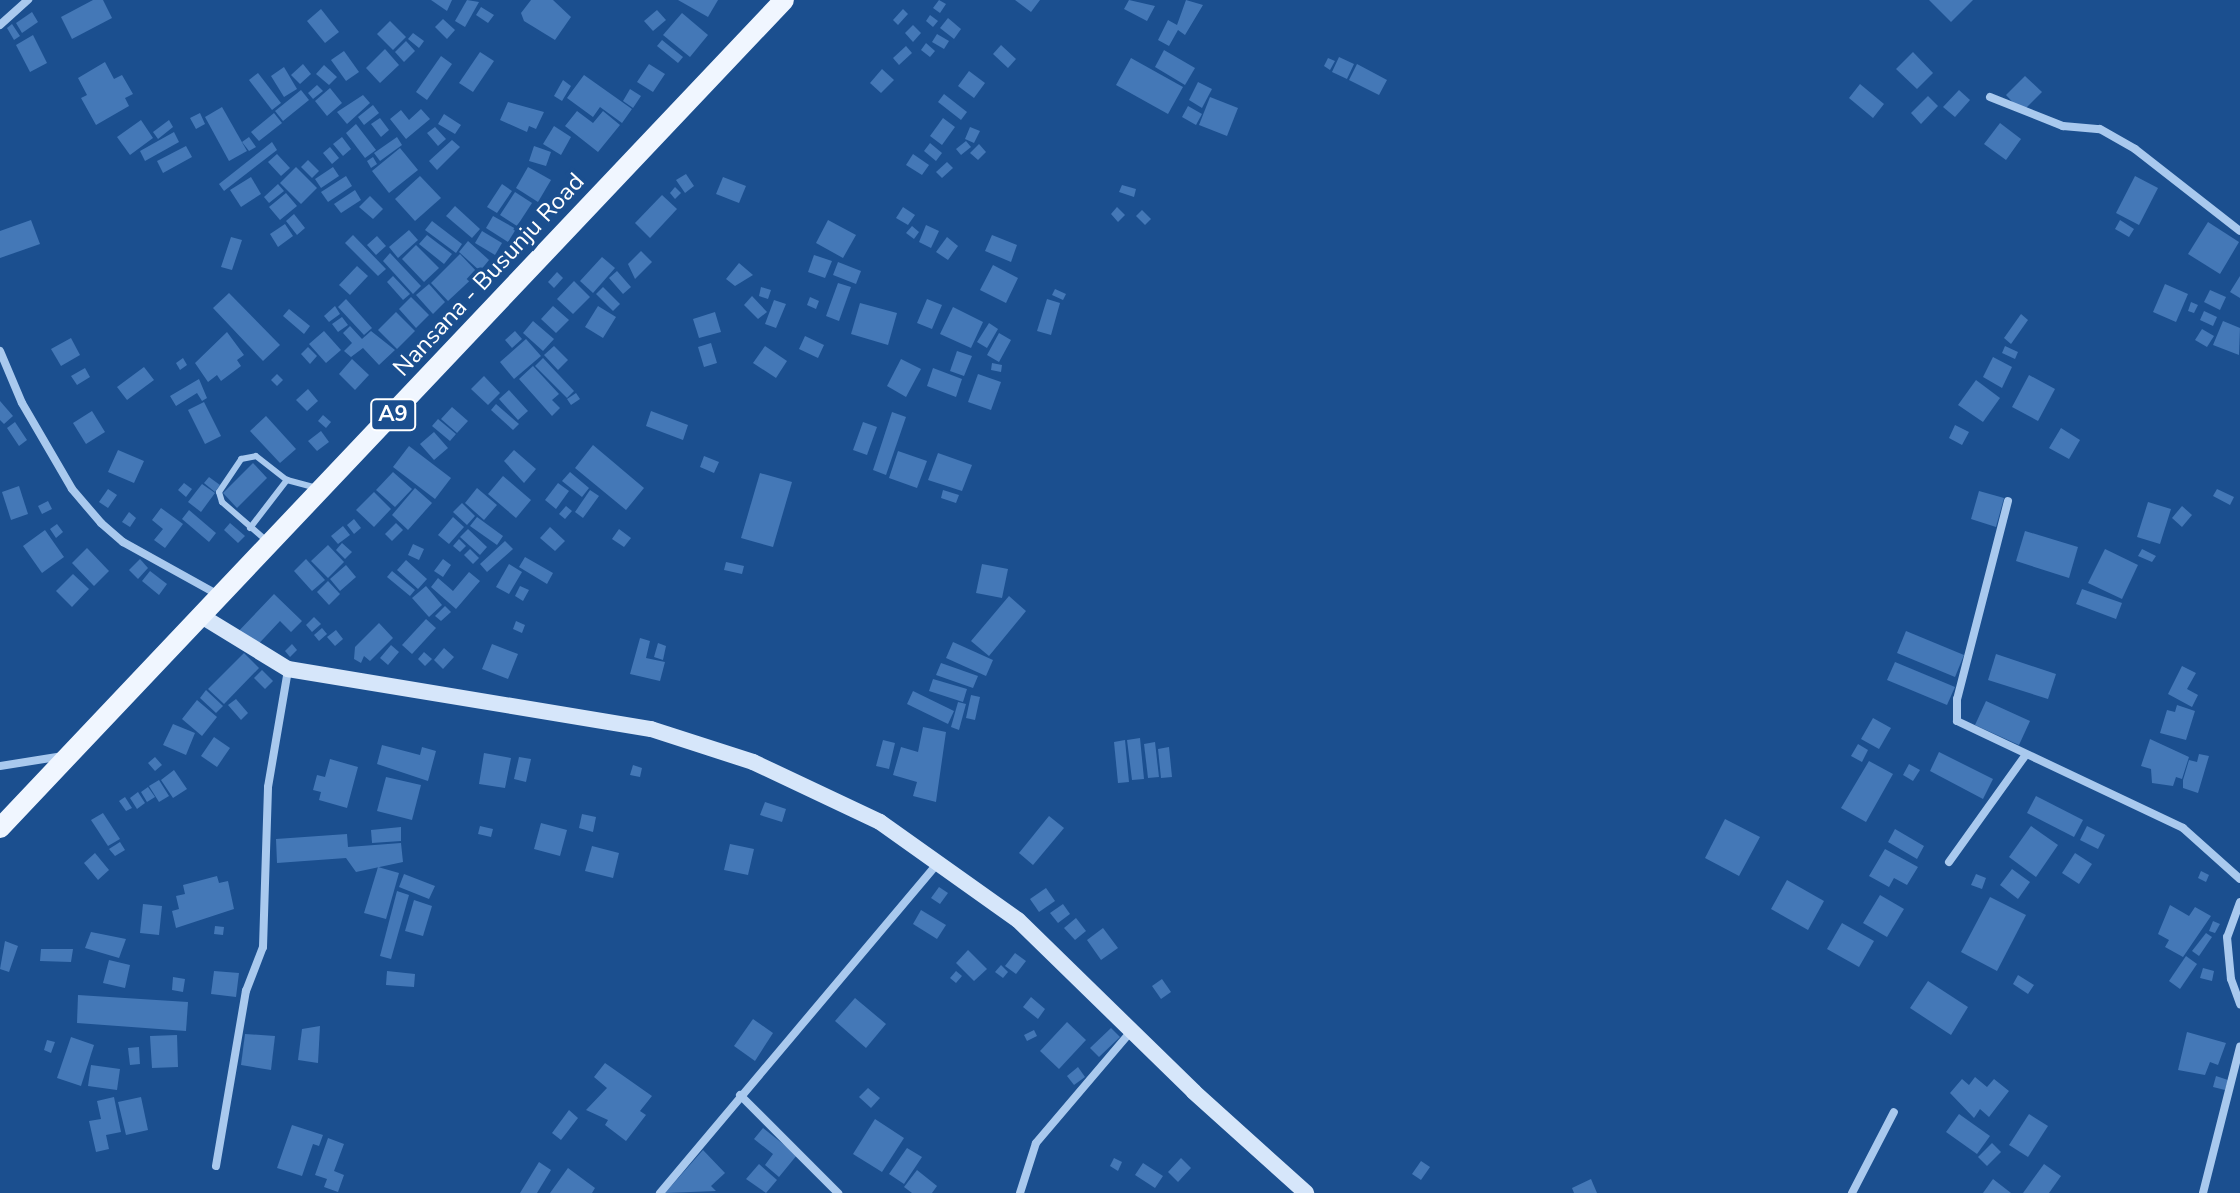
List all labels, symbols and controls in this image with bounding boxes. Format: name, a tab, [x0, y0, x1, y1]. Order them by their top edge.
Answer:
street label: Nansana - Busunju Road	[388, 168, 590, 382]
road number: A9	[369, 397, 417, 433]

